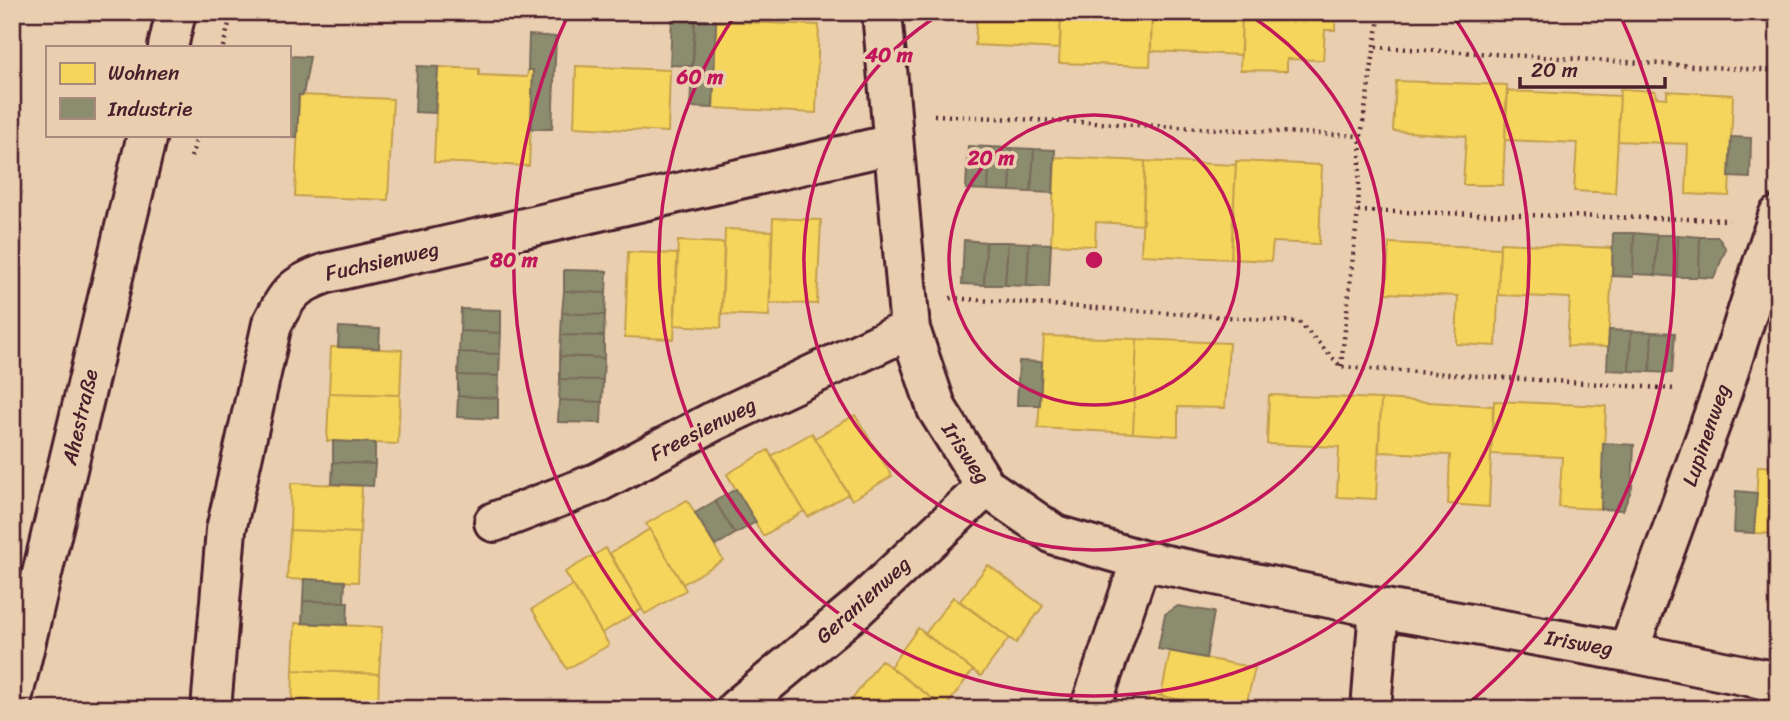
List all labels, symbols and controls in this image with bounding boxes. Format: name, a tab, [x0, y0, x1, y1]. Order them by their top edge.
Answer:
text: 40 m	[864, 36, 914, 74]
legend	[46, 46, 290, 136]
scale bar	[1520, 46, 1666, 90]
text: 20 m	[1531, 51, 1578, 89]
text: Wohnen	[108, 54, 179, 92]
text: 60 m	[676, 58, 724, 96]
text: Industrie	[107, 90, 192, 128]
text: 20 m	[967, 139, 1015, 177]
street label: Fuchsienweg	[321, 229, 443, 293]
text: 80 m	[489, 241, 539, 279]
centre of rings	[1082, 248, 1106, 272]
street label: Ahestraße	[50, 365, 109, 470]
street label: Lupinenweg	[1671, 378, 1741, 492]
street label: Freesienweg	[643, 386, 763, 472]
street label: Irisweg	[931, 413, 1001, 492]
street label: Geranienweg	[806, 546, 920, 654]
street label: Irisweg	[1541, 618, 1616, 668]

